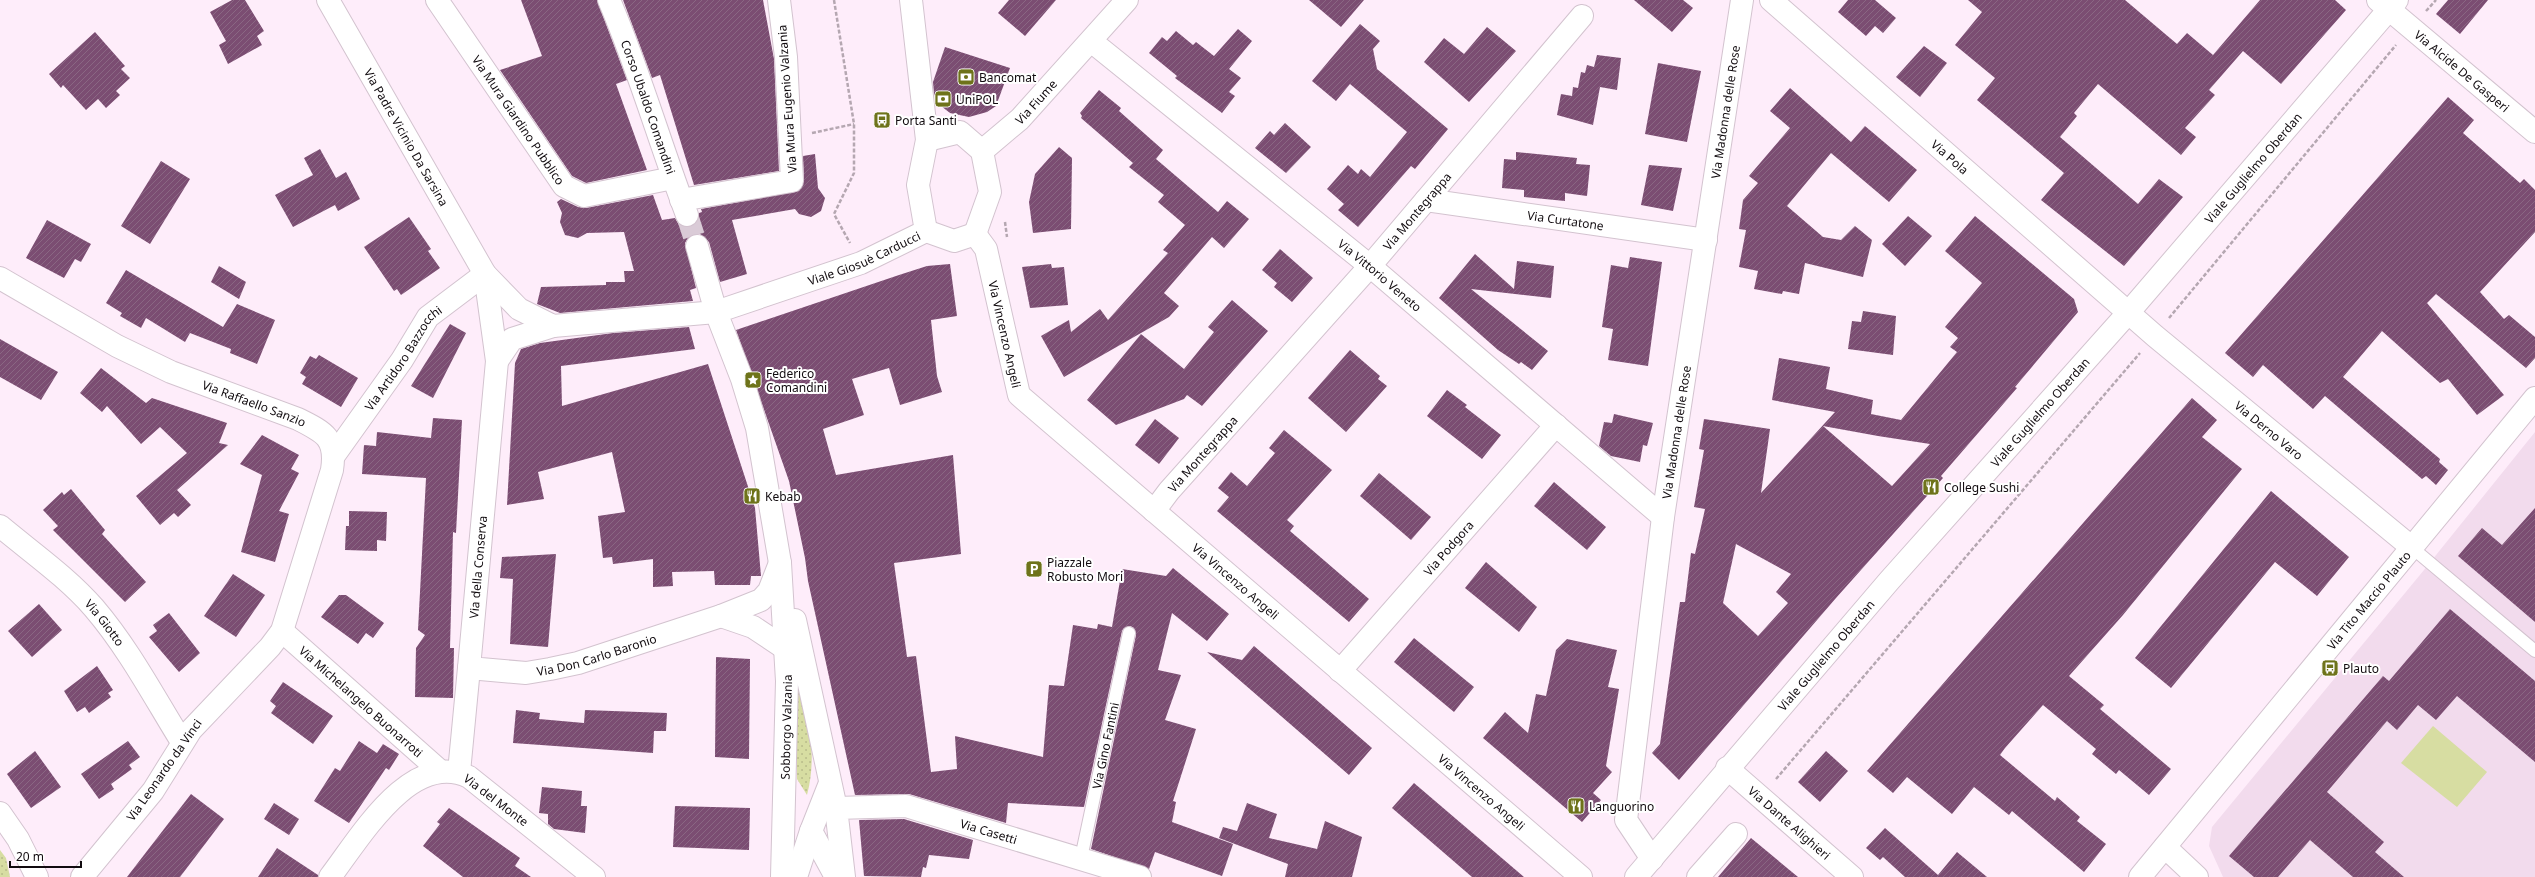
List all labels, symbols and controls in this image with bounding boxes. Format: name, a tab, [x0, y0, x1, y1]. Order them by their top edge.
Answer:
street label: Via Mura Eugenio Valzania	[773, 24, 801, 174]
street label: Via Alcide De Gasperi	[2411, 26, 2513, 116]
street label: Corso Ubaldo Comandini	[617, 37, 680, 176]
street label: Via Madonna delle Rose	[1706, 44, 1744, 180]
street label: Via Mura Giardino Pubblico	[468, 52, 569, 188]
street label: Via Padre Vicinio Da Sarsina	[360, 65, 453, 209]
bank icon: Bancomat	[956, 67, 976, 87]
place label: Bancomat	[979, 69, 1037, 86]
street label: Via Fiume	[1011, 75, 1060, 128]
bank icon: UniPOL	[933, 89, 953, 109]
place label: UniPOL	[956, 91, 998, 108]
street label: Viale Guglielmo Oberdan	[2200, 109, 2305, 227]
bus stop icon: Porta Santi	[872, 110, 892, 130]
place label: Porta Santi	[895, 112, 957, 129]
street label: Via Pola	[1928, 136, 1972, 178]
street label: Via Montegrappa	[1379, 168, 1455, 253]
street label: Via Curtatone	[1526, 206, 1605, 234]
street label: Viale Giosuè Carducci	[805, 227, 923, 289]
street label: Via Vittorio Veneto	[1335, 235, 1426, 315]
street label: Via Vincenzo Angeli	[985, 279, 1026, 389]
street label: Via Artidoro Bazzocchi	[360, 301, 445, 414]
street label: Viale Guglielmo Oberdan	[1987, 354, 2093, 470]
street label: Via Madonna delle Rose	[1657, 364, 1695, 500]
place label: Federico Comandini	[766, 365, 827, 396]
place icon: Federico Comandini	[743, 370, 763, 390]
street label: Via Raffaello Sanzio	[200, 376, 309, 430]
street label: Via Derno Varo	[2231, 397, 2307, 463]
street label: Via Montegrappa	[1164, 412, 1241, 496]
restaurant icon: College Sushi	[1921, 477, 1941, 497]
place label: College Sushi	[1944, 479, 2019, 496]
restaurant icon: Kebab	[742, 486, 762, 506]
place label: Kebab	[765, 488, 801, 505]
street label: Via della Conserva	[465, 515, 491, 619]
street label: Via Podgora	[1419, 517, 1477, 579]
street label: Via Vincenzo Angeli	[1189, 539, 1283, 623]
street label: Via Tito Maccio Plauto	[2323, 547, 2414, 653]
place label: Piazzale Robusto Mori	[1047, 554, 1123, 585]
parking icon: Piazzale Robusto Mori	[1024, 559, 1044, 579]
street label: Via Giotto	[81, 595, 129, 649]
street label: Viale Guglielmo Oberdan	[1773, 596, 1878, 714]
street label: Via Don Carlo Baronio	[535, 629, 658, 680]
street label: Via Michelangelo Buonarroti	[296, 642, 427, 761]
bus stop icon: Plauto	[2320, 658, 2340, 678]
place label: Plauto	[2343, 660, 2379, 677]
street label: Sobborgo Valzania	[776, 674, 796, 780]
street label: Via Gino Fantini	[1087, 701, 1123, 790]
street label: Via Leonardo da Vinci	[122, 716, 206, 824]
street label: Via Vincenzo Angeli	[1435, 750, 1529, 834]
street label: Via del Monte	[460, 770, 532, 830]
street label: Via Dante Alighieri	[1745, 782, 1834, 863]
restaurant icon: Languorino	[1566, 796, 1586, 816]
place label: Languorino	[1589, 798, 1654, 815]
street label: Via Casetti	[958, 814, 1019, 848]
scale bar	[10, 843, 81, 869]
text: 20 m	[16, 848, 44, 865]

